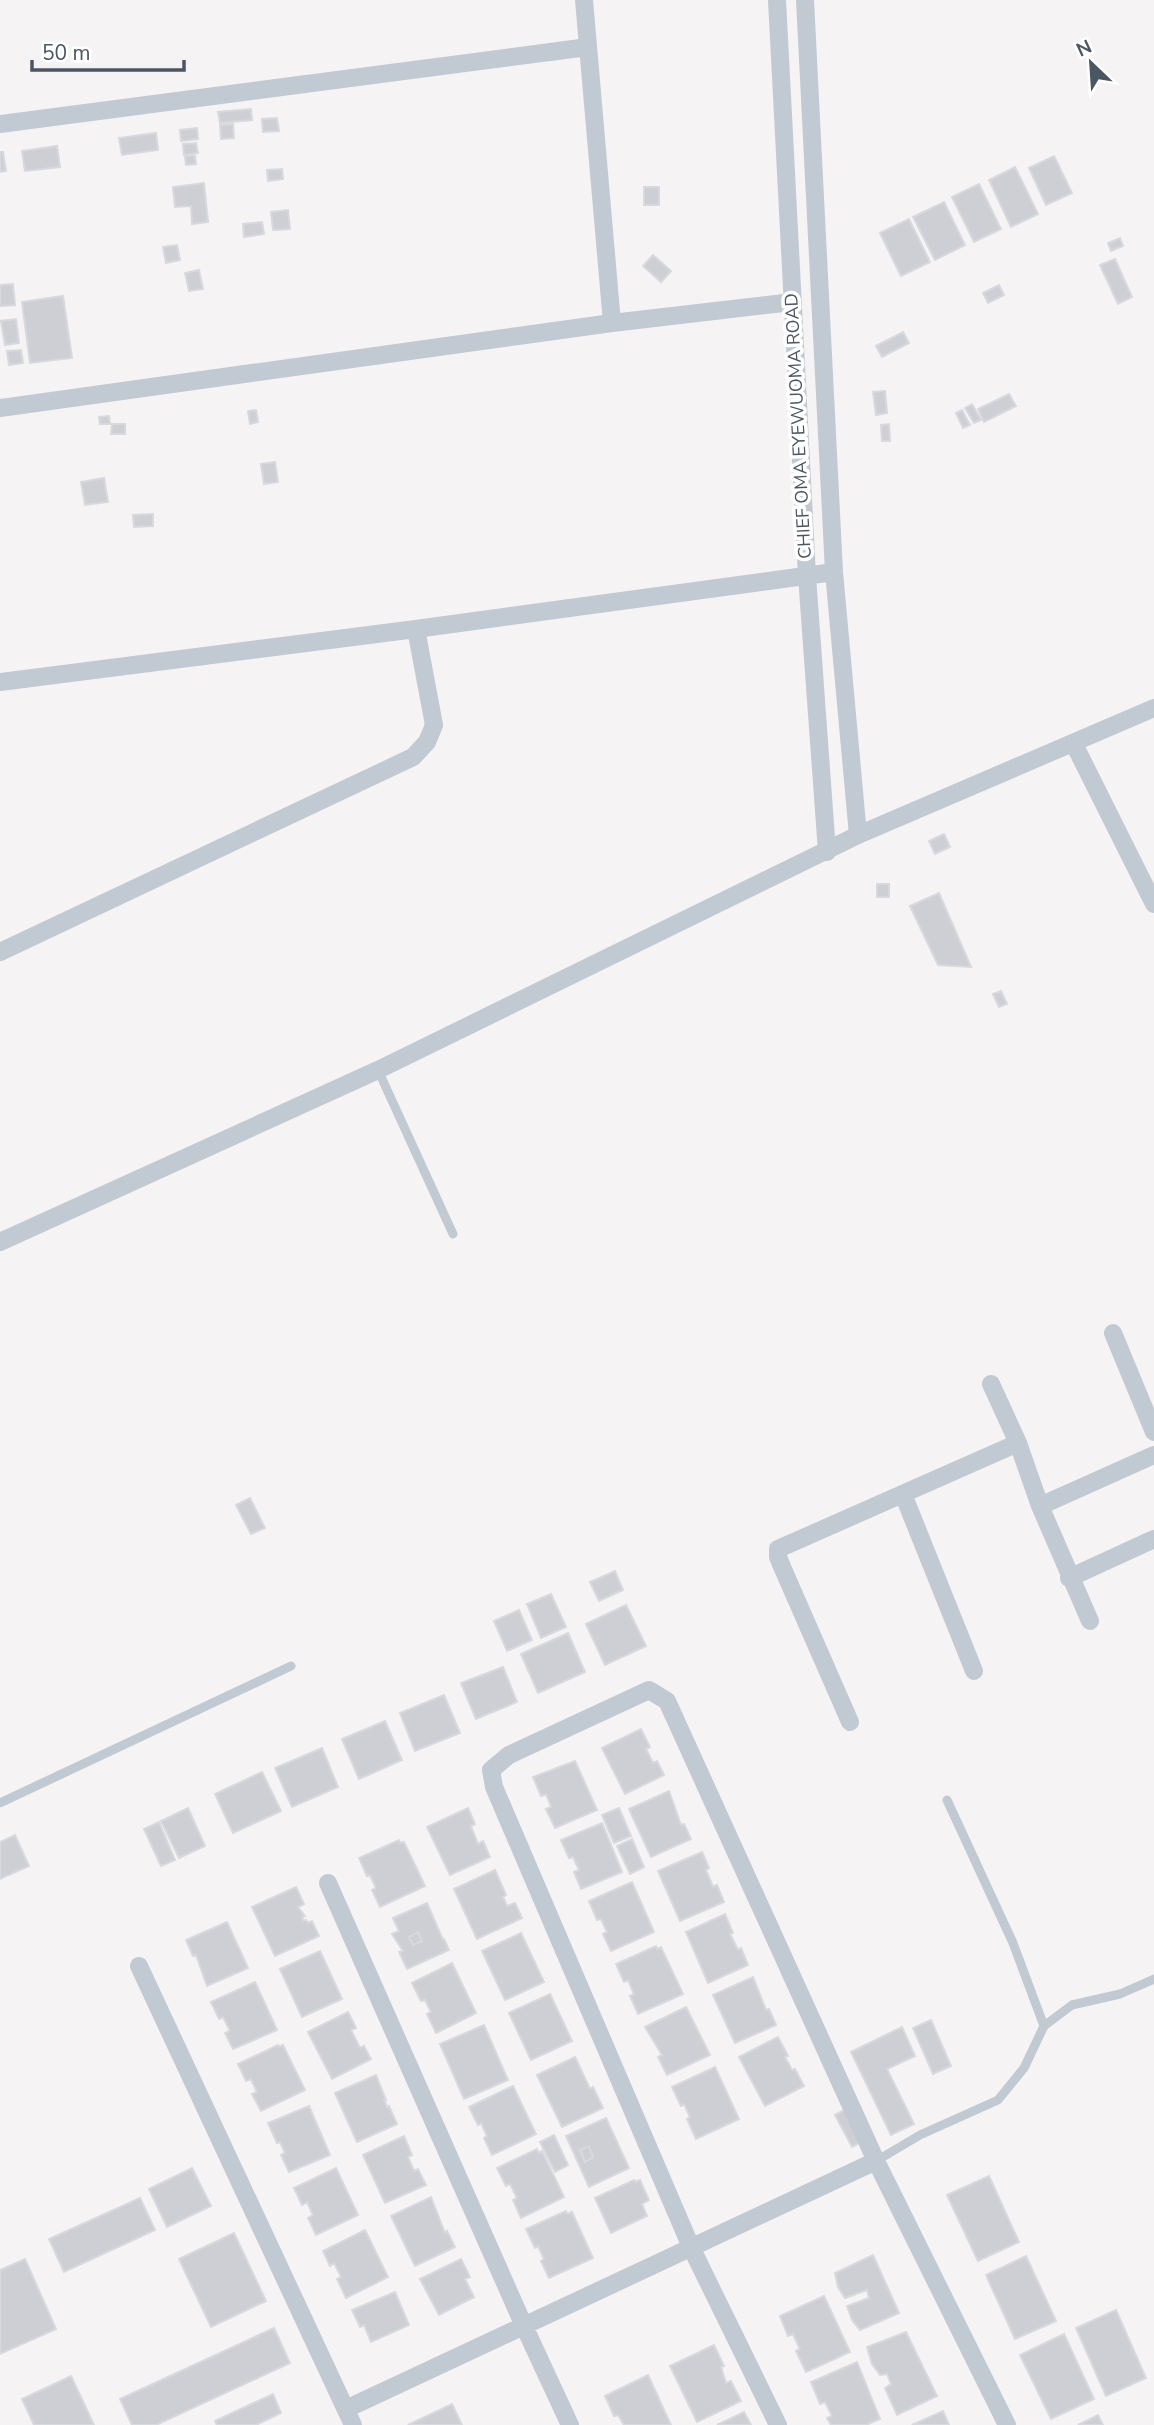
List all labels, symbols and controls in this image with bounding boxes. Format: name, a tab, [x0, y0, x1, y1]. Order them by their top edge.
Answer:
scale bar	[32, 28, 184, 72]
north arrow	[1056, 28, 1126, 98]
text: N	[1072, 34, 1096, 63]
text: 50 m	[42, 39, 91, 67]
street label: CHIEF OMA EYEWUOMA ROAD	[779, 293, 817, 559]

